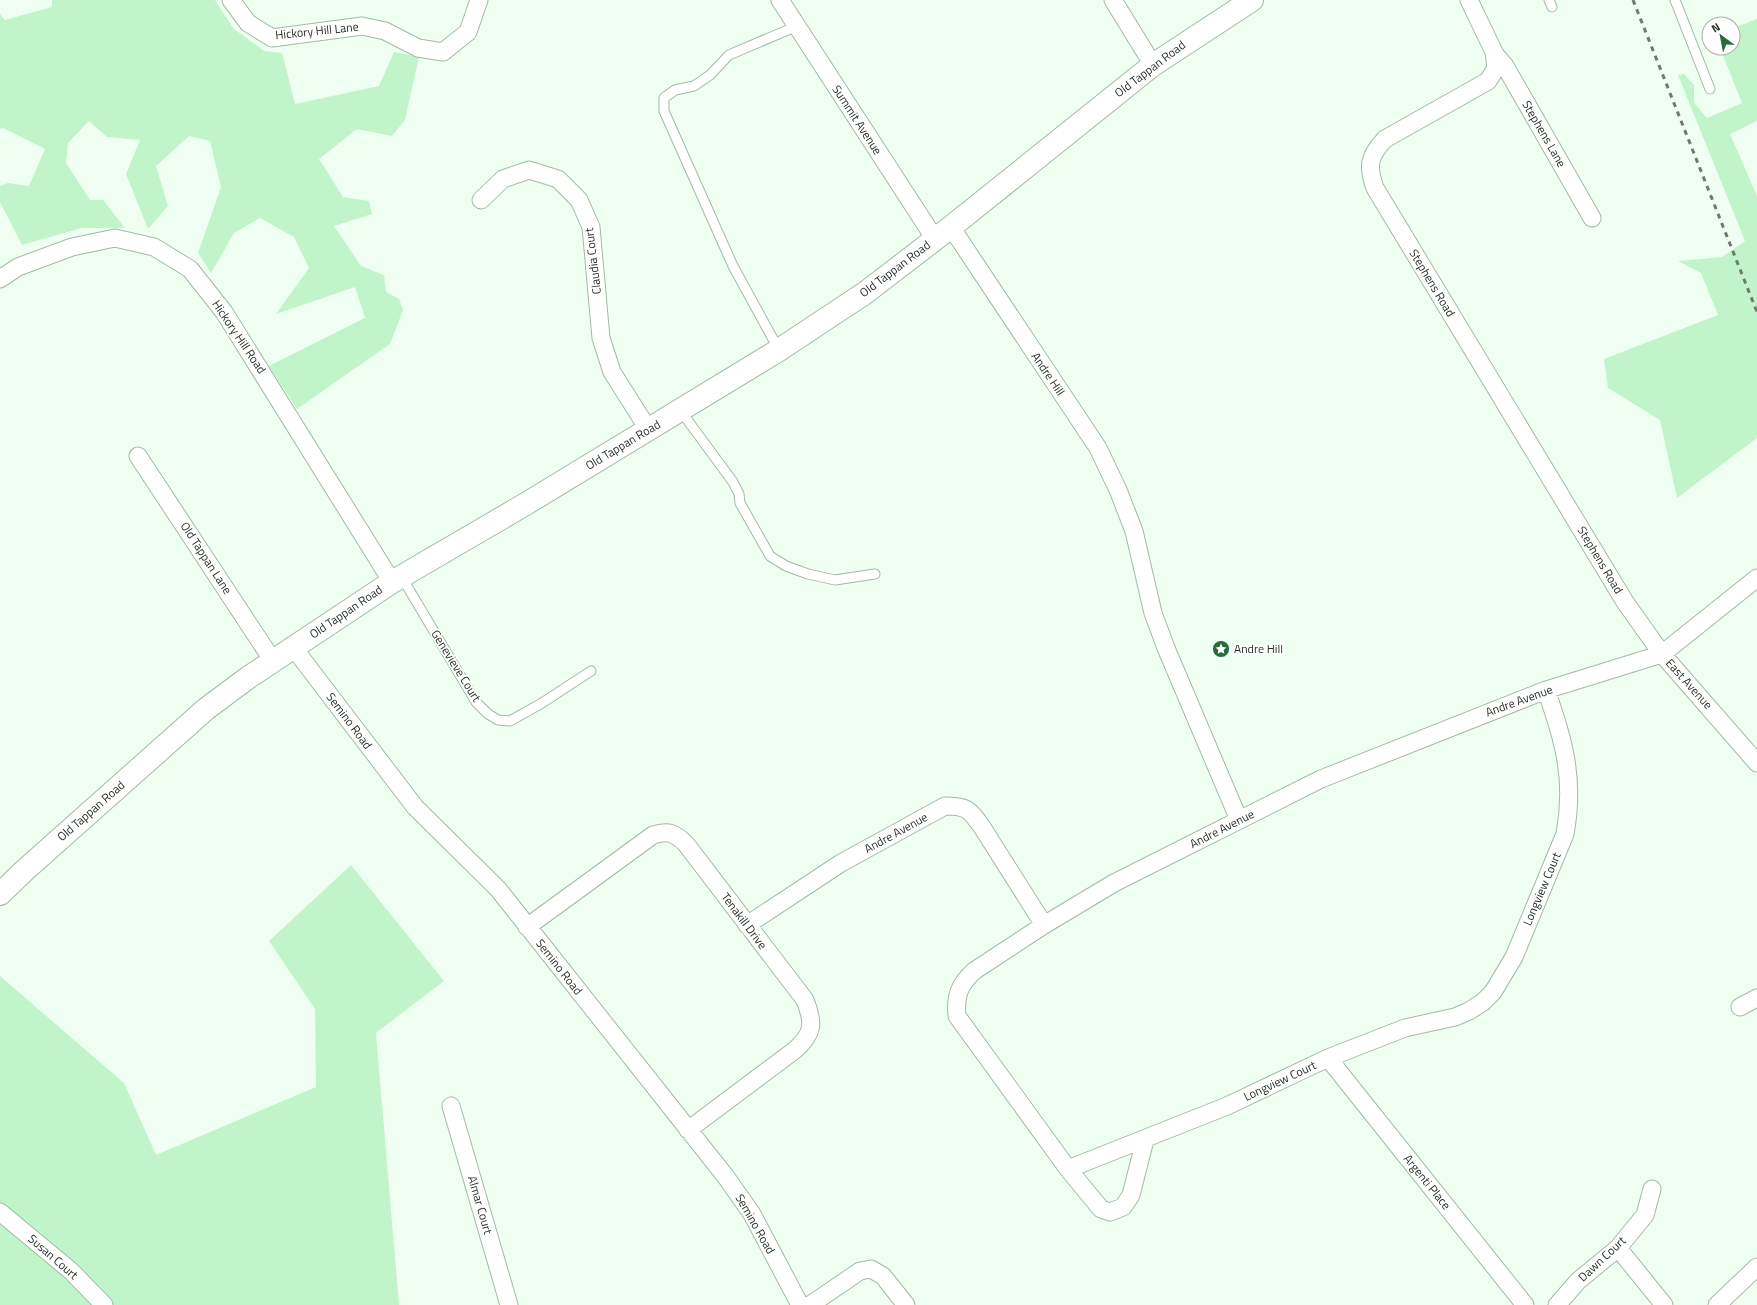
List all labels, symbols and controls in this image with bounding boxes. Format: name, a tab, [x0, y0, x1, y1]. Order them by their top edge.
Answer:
north arrow	[1701, 16, 1741, 56]
street label: Hickory Hill Lane	[274, 17, 360, 44]
text: N	[1708, 19, 1723, 36]
street label: Old Tappan Road	[1110, 36, 1189, 102]
street label: Summit Avenue	[828, 81, 887, 158]
street label: Stephens Lane	[1518, 97, 1571, 171]
street label: Claudia Court	[579, 226, 606, 295]
street label: Old Tappan Road	[855, 236, 934, 302]
street label: Stephens Road	[1405, 245, 1460, 320]
street label: Hickory Hill Road	[208, 296, 271, 377]
street label: Andre Hill	[1027, 348, 1070, 399]
street label: Old Tappan Road	[582, 415, 664, 475]
street label: Old Tappan Lane	[176, 518, 237, 598]
street label: Stephens Road	[1573, 522, 1628, 597]
street label: Old Tappan Road	[305, 580, 386, 643]
street label: Genevieve Court	[427, 626, 487, 706]
place icon: Andre Hill	[1211, 639, 1231, 659]
place label: Andre Hill	[1234, 639, 1283, 658]
street label: East Avenue	[1661, 654, 1717, 713]
street label: Andre Avenue	[1483, 680, 1555, 721]
street label: Semino Road	[322, 688, 377, 753]
street label: Old Tappan Road	[52, 776, 129, 846]
street label: Andre Avenue	[1186, 804, 1257, 853]
street label: Andre Avenue	[860, 807, 931, 858]
street label: Longview Court	[1517, 848, 1566, 929]
street label: Tenakill Drive	[717, 888, 772, 953]
street label: Semino Road	[531, 935, 587, 999]
street label: Longview Court	[1240, 1055, 1320, 1106]
street label: Argenti Place	[1399, 1150, 1456, 1213]
street label: Almar Court	[463, 1173, 498, 1237]
street label: Semino Road	[731, 1190, 780, 1257]
street label: Susan Court	[24, 1229, 83, 1284]
street label: Dawn Court	[1573, 1231, 1630, 1286]

